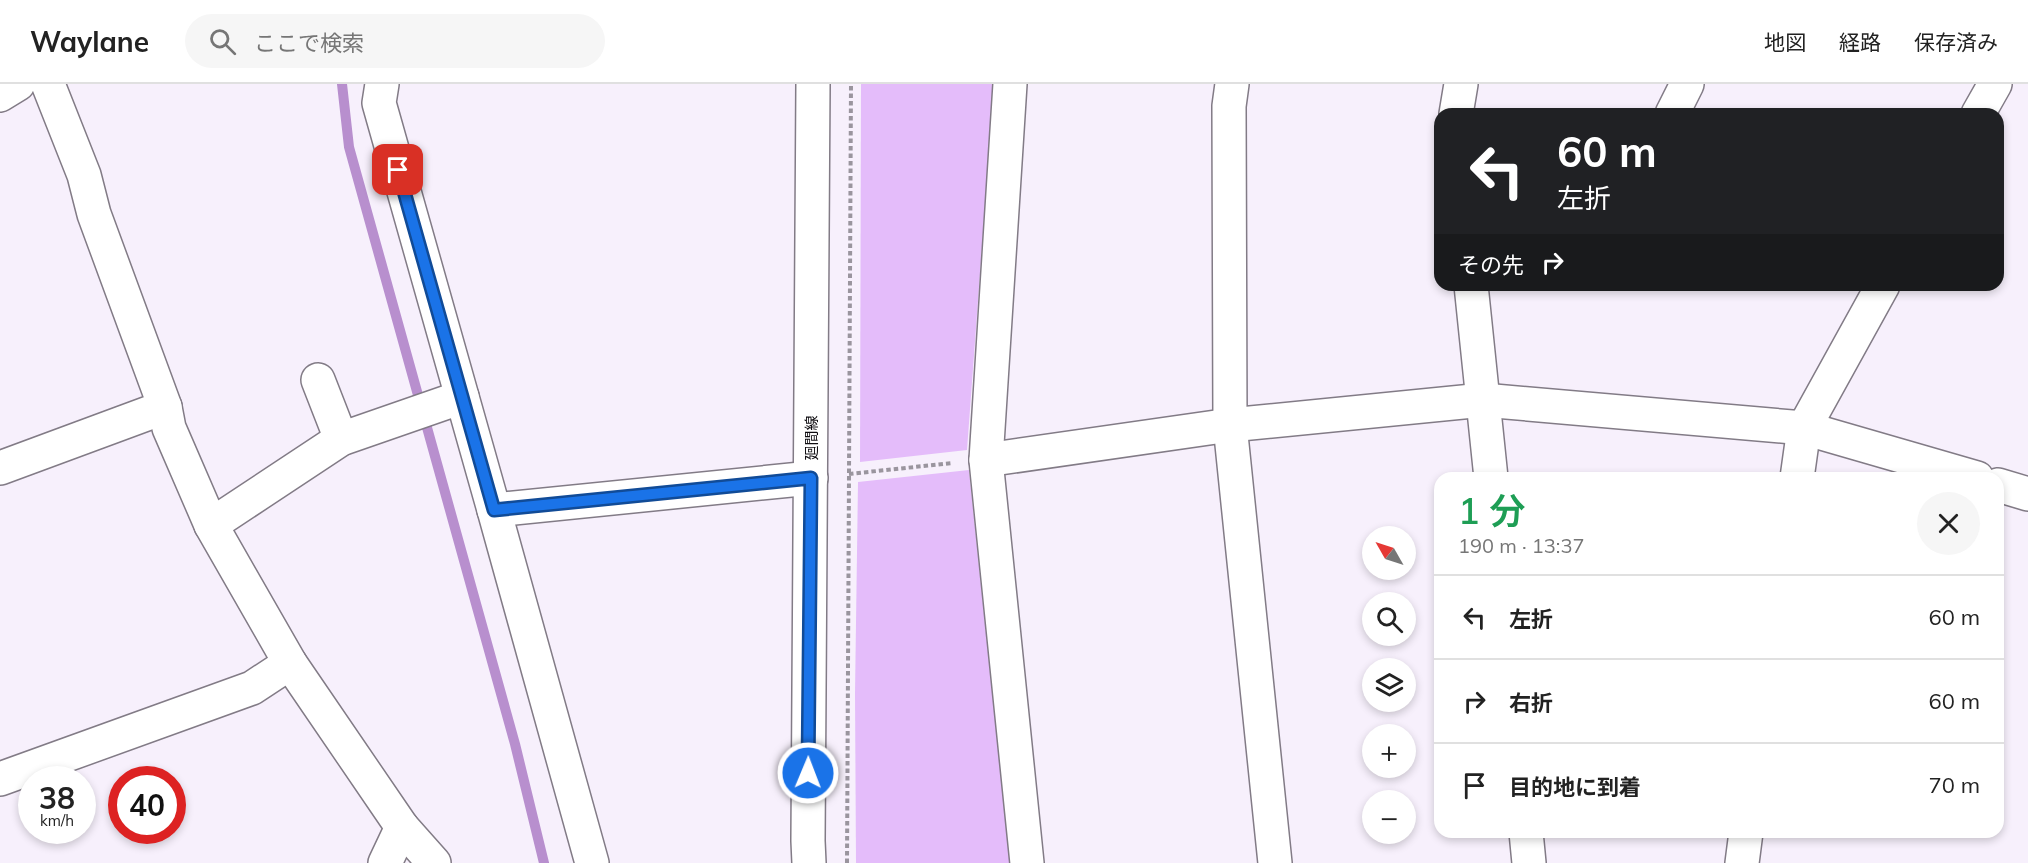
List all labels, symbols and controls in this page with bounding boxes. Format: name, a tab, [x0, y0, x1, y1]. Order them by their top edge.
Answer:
search box	[185, 14, 605, 68]
text: Waylane	[30, 24, 149, 59]
icon: search	[206, 25, 239, 58]
text: ここで検索	[254, 29, 364, 57]
text: 地図	[1764, 29, 1806, 55]
text: 経路	[1839, 29, 1881, 55]
text: 保存済み	[1914, 29, 1998, 55]
text: 60 m	[1557, 125, 1657, 178]
icon: left	[1458, 132, 1536, 210]
pin	[372, 144, 423, 195]
icon: arrive	[381, 153, 414, 186]
text: 左折	[1557, 181, 1611, 215]
icon: right	[1536, 246, 1569, 279]
text: その先	[1458, 251, 1524, 279]
street label: 廻間線	[802, 415, 821, 461]
text: 1 分	[1458, 488, 1525, 533]
button: close	[1917, 492, 1980, 555]
north arrow	[1362, 526, 1416, 580]
map controls	[1362, 526, 1416, 844]
text: 190 m · 13:37	[1458, 533, 1584, 558]
button: search	[1362, 592, 1416, 646]
icon: left	[1458, 601, 1491, 634]
text: 60 m	[1929, 603, 1980, 631]
text: 左折	[1509, 605, 1553, 633]
button: layers	[1362, 658, 1416, 712]
icon: right	[1458, 685, 1491, 718]
text: 60 m	[1929, 687, 1980, 715]
text: 右折	[1509, 689, 1553, 717]
button: +	[1362, 724, 1416, 778]
position arrow	[776, 741, 840, 805]
speed limit sign: 40	[108, 766, 186, 844]
icon: arrive	[1458, 769, 1491, 802]
text: 70 m	[1929, 771, 1980, 799]
text: 目的地に到着	[1509, 773, 1641, 801]
text: 38	[39, 779, 75, 817]
button: −	[1362, 790, 1416, 844]
text: km/h	[40, 811, 74, 830]

